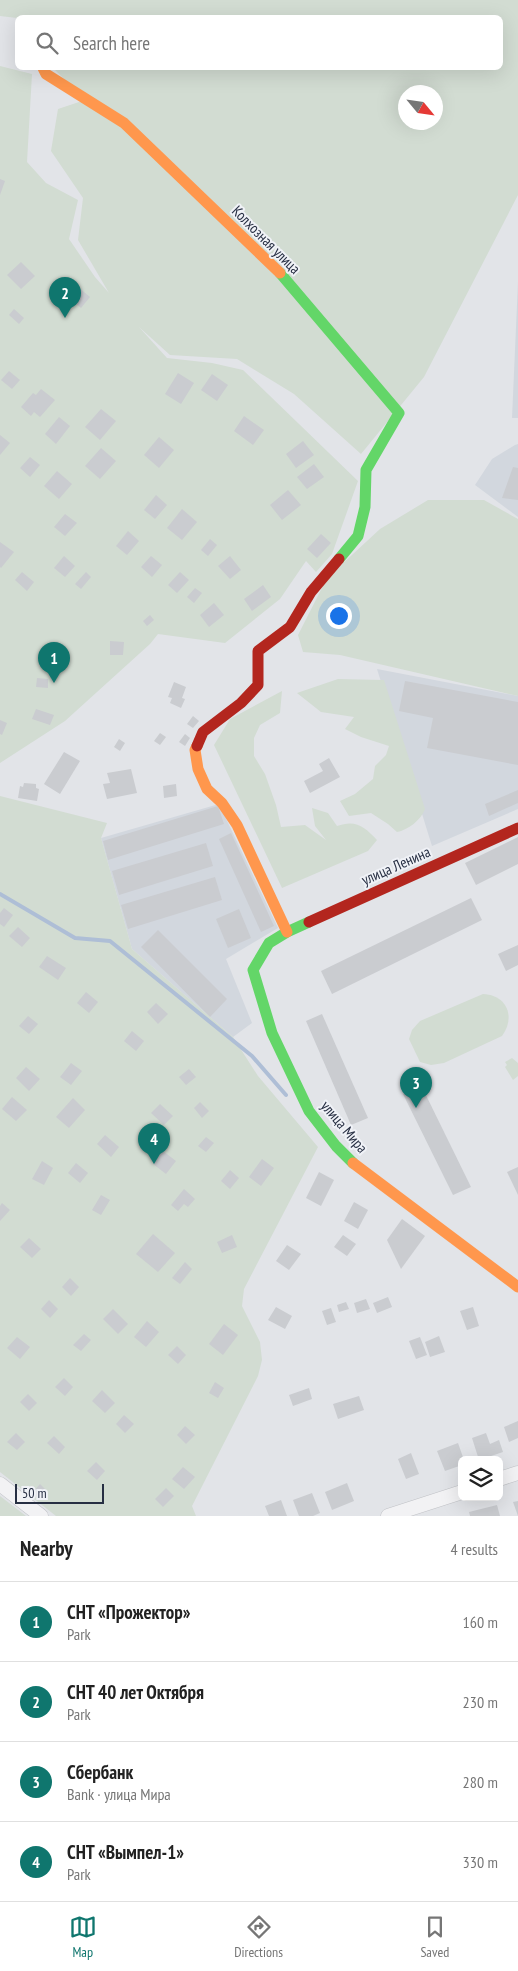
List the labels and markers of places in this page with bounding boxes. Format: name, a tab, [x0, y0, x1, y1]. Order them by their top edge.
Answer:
pin: 2	[49, 277, 81, 318]
pin: 1	[38, 642, 70, 683]
pin: 3	[400, 1067, 432, 1108]
pin: 4	[138, 1123, 170, 1164]

